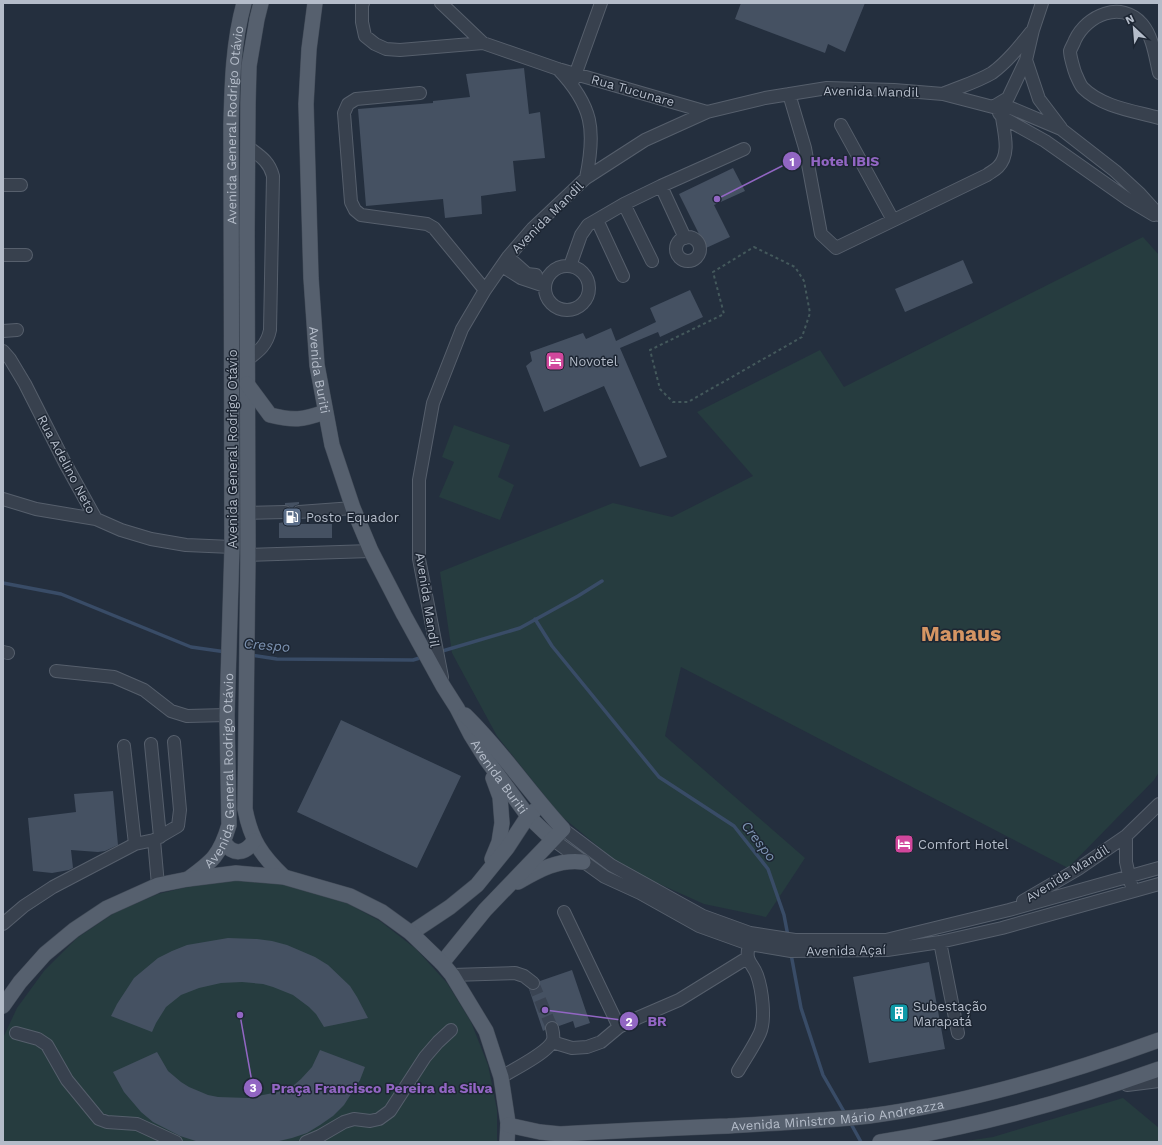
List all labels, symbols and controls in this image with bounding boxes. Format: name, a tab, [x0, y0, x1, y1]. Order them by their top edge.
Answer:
north arrow	[1114, 8, 1154, 48]
text: N	[1123, 12, 1136, 27]
street label: Avenida General Rodrigo Otávio	[224, 24, 247, 225]
street label: Rua Tucunare	[589, 71, 676, 110]
street label: Avenida Mandil	[823, 83, 919, 100]
callout: Hotel IBIS	[782, 148, 887, 174]
text: Hotel IBIS	[811, 153, 879, 169]
text: 1	[789, 155, 795, 169]
street label: Avenida Mandil	[508, 178, 586, 256]
street label: Avenida Buriti	[306, 326, 333, 415]
street label: Avenida General Rodrigo Otávio	[225, 349, 240, 549]
hotel icon: Novotel	[544, 350, 566, 372]
place label: Novotel	[569, 354, 618, 369]
street label: Rua Adelino Neto	[34, 412, 99, 516]
fuel station icon: Posto Equador	[281, 506, 303, 528]
place label: Posto Equador	[306, 510, 399, 525]
street label: Avenida Mandil	[413, 552, 442, 648]
district label: Manaus	[921, 621, 1001, 646]
water label: Crespo	[243, 635, 291, 655]
street label: Avenida General Rodrigo Otávio	[201, 673, 237, 871]
street label: Avenida Buriti	[468, 737, 531, 817]
water label: Crespo	[738, 818, 780, 864]
hotel icon: Comfort Hotel	[893, 833, 915, 855]
place label: Comfort Hotel	[918, 837, 1009, 852]
street label: Avenida Mandil	[1023, 842, 1112, 905]
street label: Avenida Açaí	[806, 942, 886, 959]
place label: Subestação Marapatá	[913, 999, 987, 1029]
building icon: Subestação Marapatá	[888, 1002, 910, 1024]
callout: BR	[619, 1008, 675, 1034]
text: BR	[647, 1013, 667, 1029]
text: 2	[625, 1015, 633, 1029]
callout: Praça Francisco Pereira da Silva	[243, 1075, 501, 1101]
text: Praça Francisco Pereira da Silva	[271, 1080, 494, 1096]
text: 3	[249, 1081, 257, 1095]
street label: Avenida Ministro Mário Andreazza	[730, 1096, 946, 1134]

